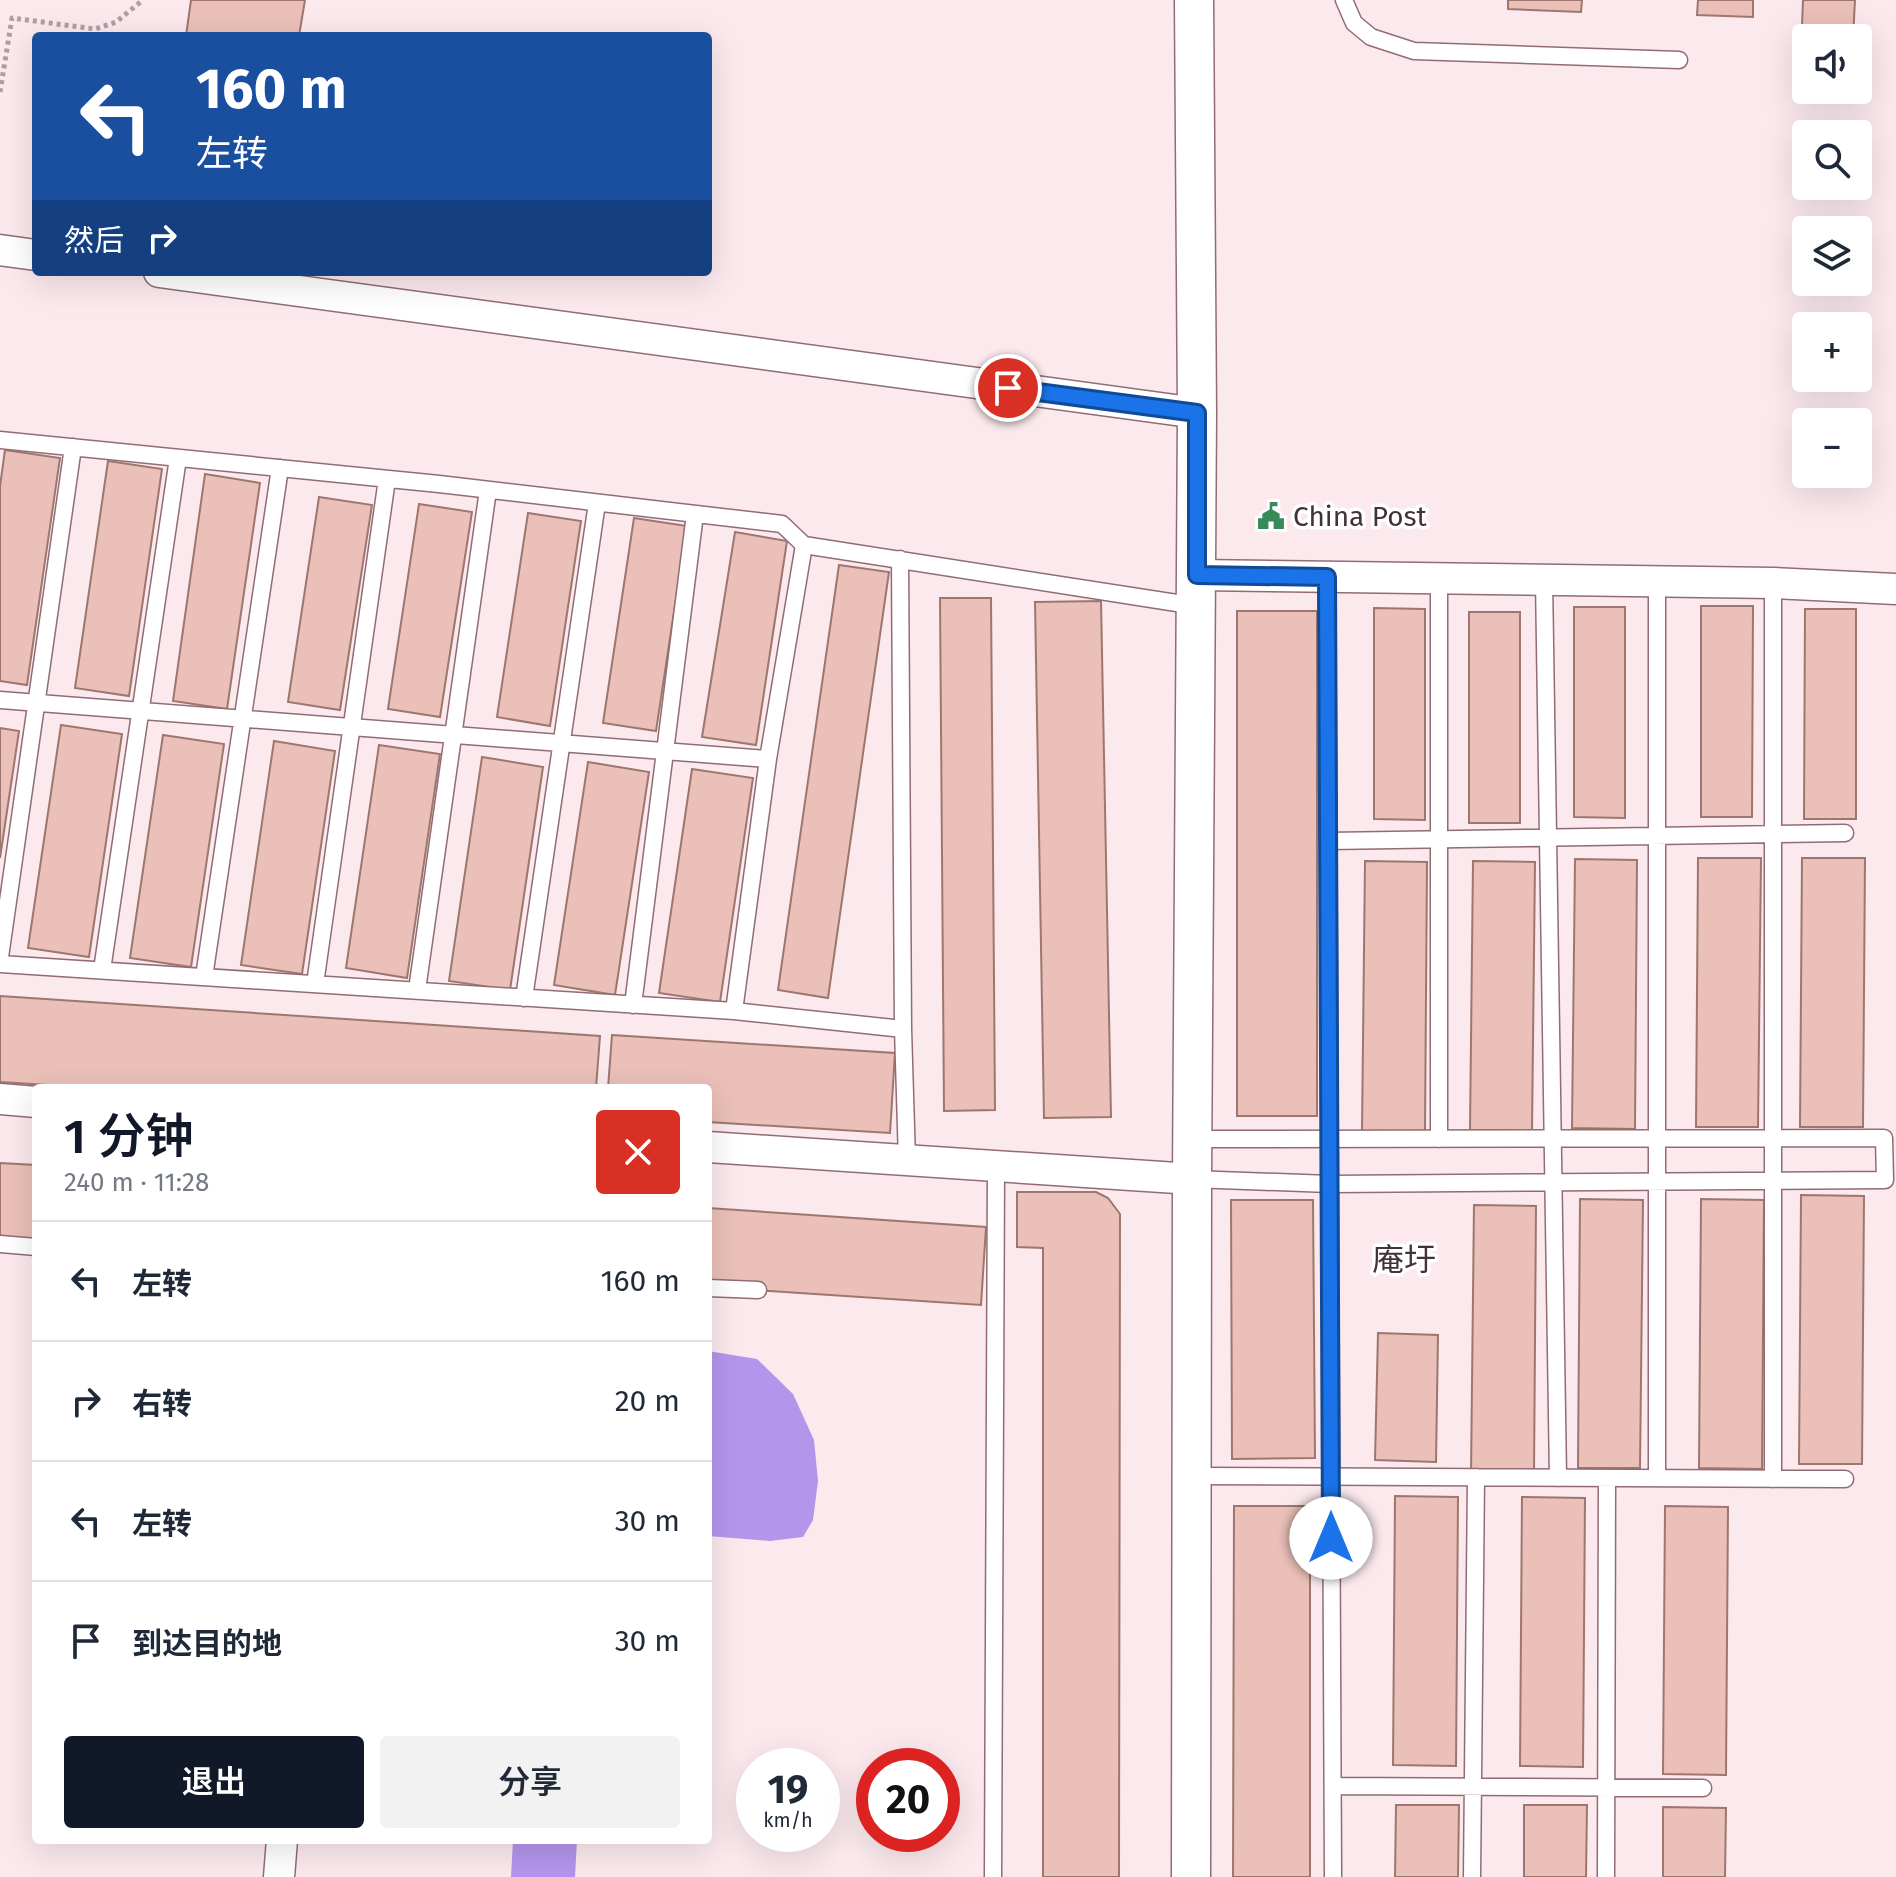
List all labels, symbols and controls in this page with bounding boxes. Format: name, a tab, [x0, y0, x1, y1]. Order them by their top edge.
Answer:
map controls	[1792, 24, 1872, 488]
button: sound	[1792, 24, 1872, 104]
text: 160 m	[196, 56, 347, 123]
icon: left	[64, 64, 168, 168]
button: search	[1792, 120, 1872, 200]
text: 左转	[196, 132, 268, 176]
icon: right	[140, 216, 184, 260]
button: layers	[1792, 216, 1872, 296]
text: 然后	[64, 223, 124, 259]
button: +	[1792, 312, 1872, 392]
pin	[974, 354, 1042, 422]
icon: arrive	[986, 366, 1030, 410]
button: −	[1792, 408, 1872, 488]
place label: China Post	[1293, 500, 1428, 533]
public building icon: China Post	[1256, 501, 1286, 531]
text: 1 分钟	[64, 1108, 194, 1166]
button: close	[596, 1110, 680, 1194]
text: 240 m · 11:28	[64, 1167, 209, 1198]
district label: 庵圩	[1372, 1241, 1436, 1279]
icon: left	[64, 1259, 108, 1303]
text: 160 m	[601, 1263, 680, 1299]
text: 左转	[132, 1266, 192, 1302]
icon: right	[64, 1379, 108, 1423]
text: 20 m	[615, 1383, 680, 1419]
text: 右转	[132, 1386, 192, 1422]
position arrow	[1289, 1496, 1373, 1580]
icon: left	[64, 1499, 108, 1543]
text: 30 m	[615, 1503, 680, 1539]
text: 左转	[132, 1506, 192, 1542]
icon: arrive	[64, 1619, 108, 1663]
text: 30 m	[615, 1623, 680, 1659]
text: 到达目的地	[132, 1626, 282, 1662]
button: 退出	[64, 1736, 364, 1828]
button: 分享	[380, 1736, 680, 1828]
speed limit sign: 20	[856, 1748, 960, 1852]
text: 19	[768, 1766, 808, 1814]
text: km/h	[763, 1808, 813, 1832]

